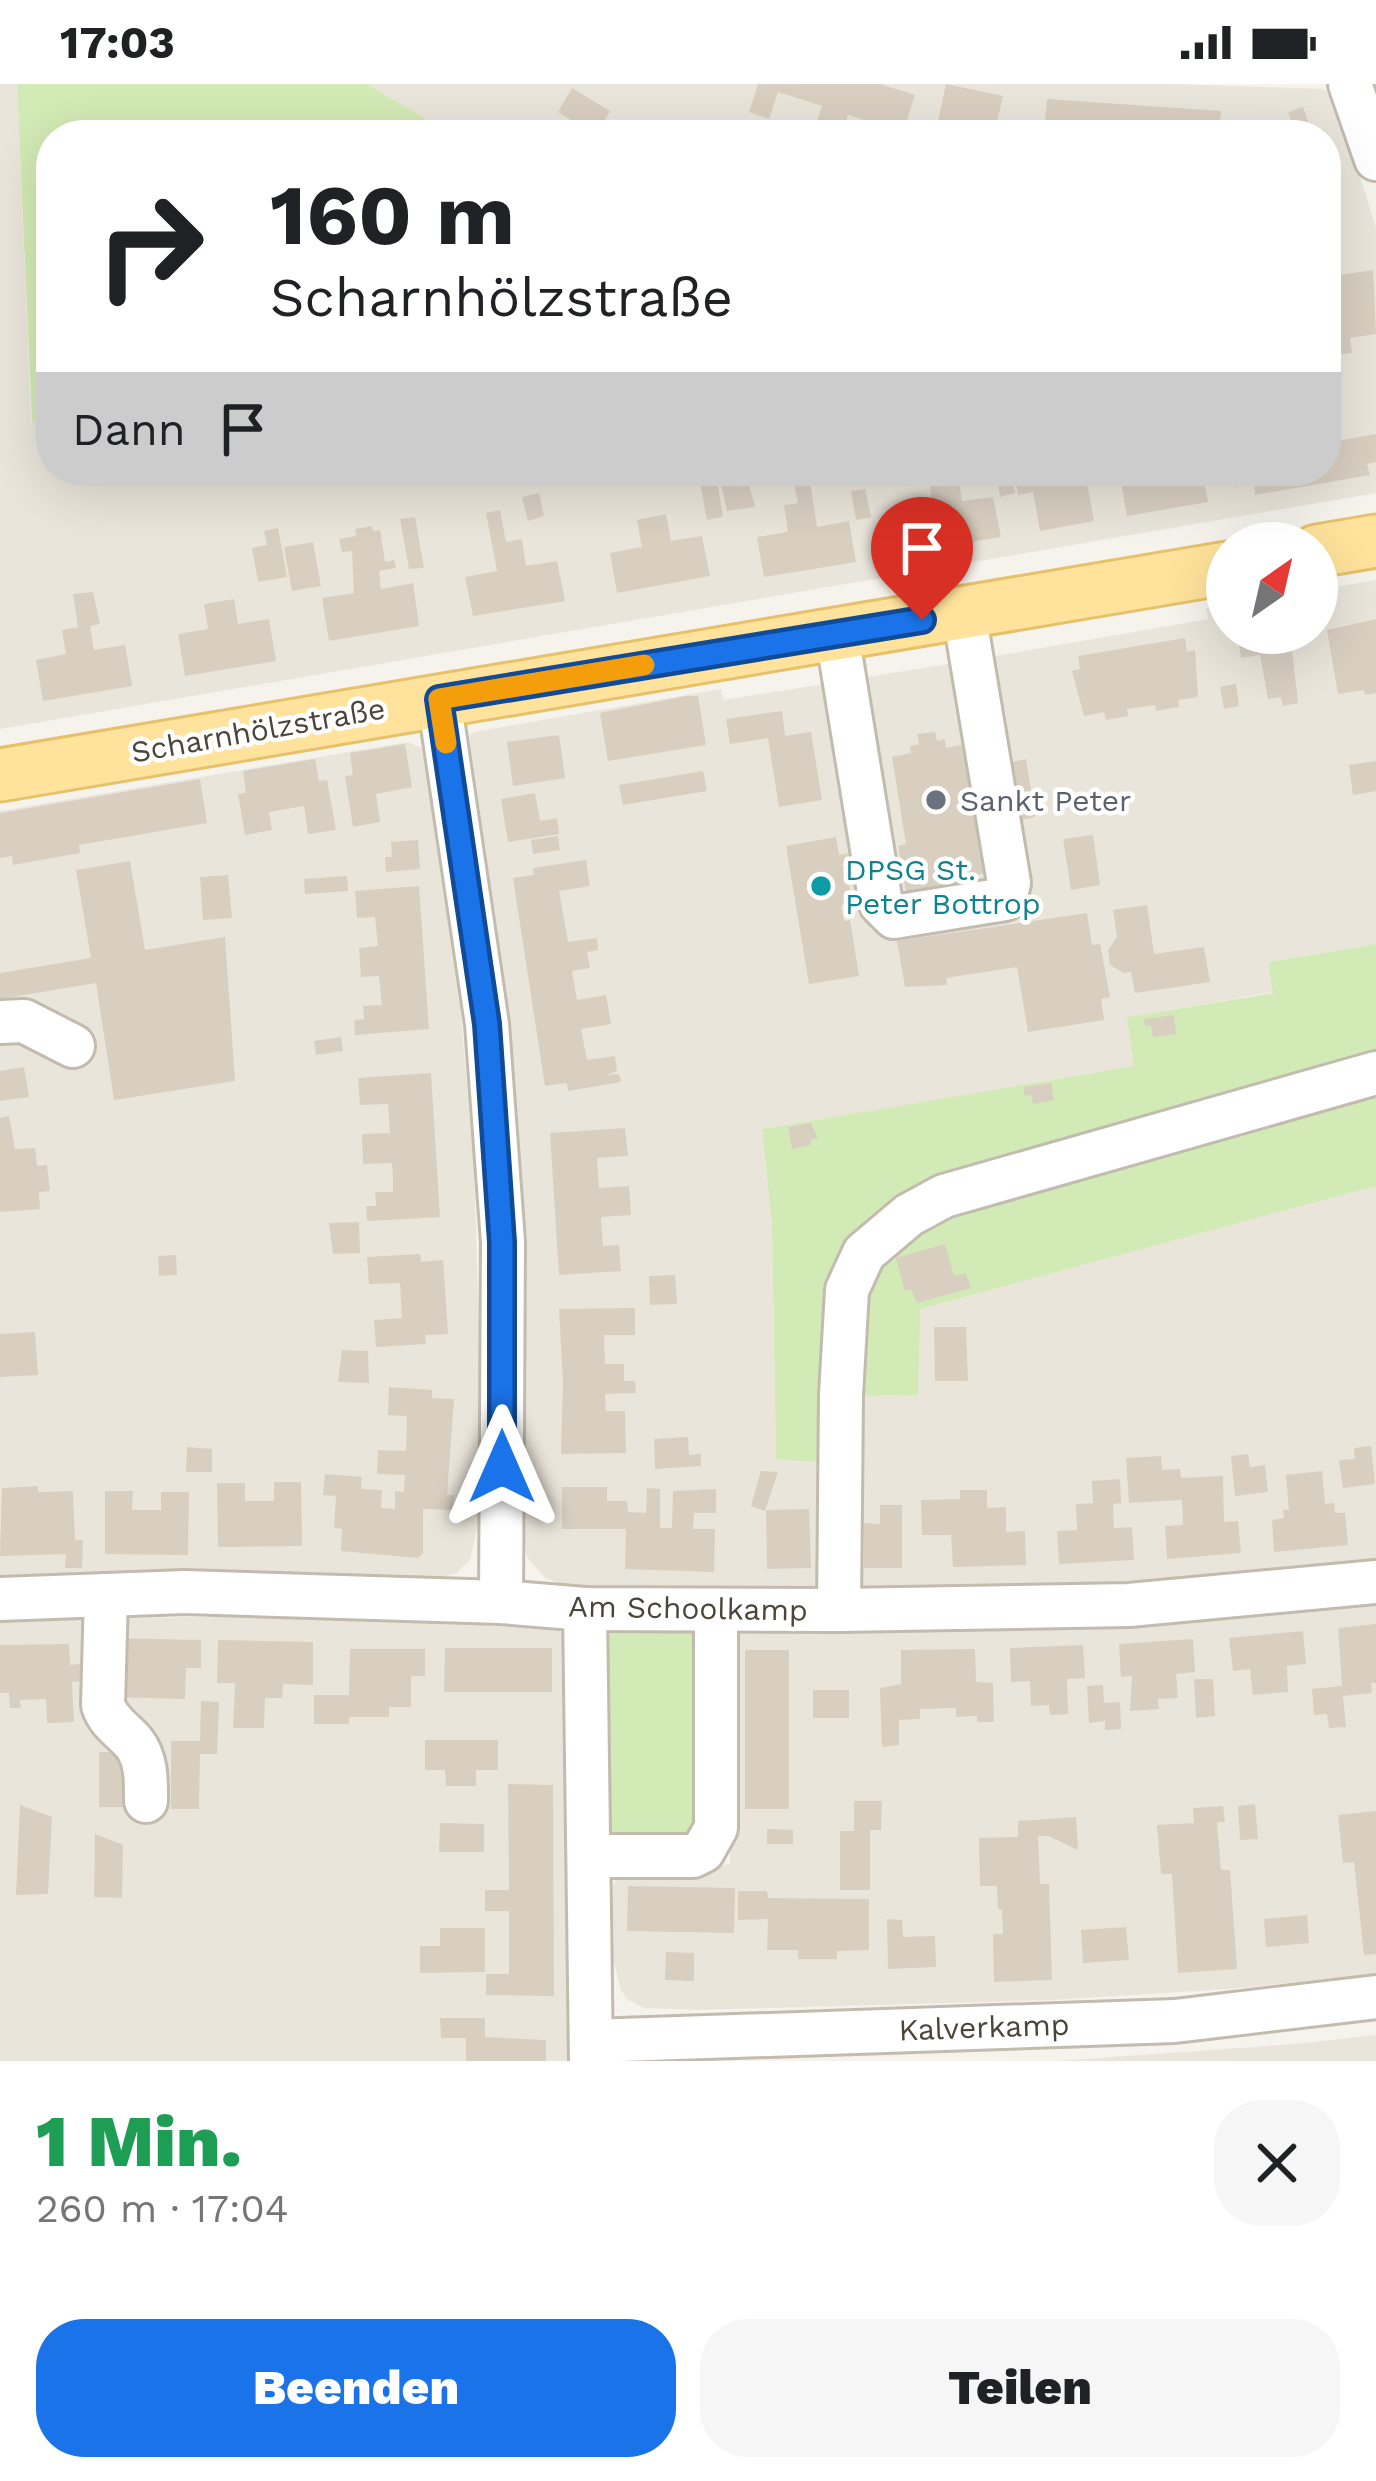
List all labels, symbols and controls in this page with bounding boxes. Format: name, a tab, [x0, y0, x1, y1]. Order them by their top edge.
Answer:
text: 17:03	[60, 16, 175, 69]
text: 160 m	[270, 166, 515, 264]
icon: right	[72, 168, 228, 324]
text: Scharnhölzstraße	[270, 266, 733, 329]
icon: arrive	[210, 396, 276, 462]
text: Dann	[72, 403, 186, 456]
pin	[871, 497, 973, 620]
icon: arrive	[889, 515, 955, 581]
north arrow	[1206, 522, 1338, 654]
map controls	[1206, 522, 1338, 654]
street label: Scharnhölzstraße	[128, 690, 388, 770]
place label: Sankt Peter	[960, 783, 1131, 818]
marker: Sankt Peter	[923, 787, 949, 813]
place label: DPSG St. Peter Bottrop	[845, 852, 1041, 921]
marker: DPSG St. Peter Bottrop	[808, 873, 834, 899]
position arrow	[439, 1404, 565, 1530]
street label: Am Schoolkamp	[568, 1588, 808, 1628]
street label: Kalverkamp	[898, 2007, 1070, 2047]
text: 1 Min.	[36, 2099, 242, 2183]
button: close	[1214, 2100, 1340, 2226]
text: 260 m · 17:04	[36, 2186, 289, 2231]
button: Beenden	[36, 2319, 676, 2457]
button: Teilen	[700, 2319, 1340, 2457]

